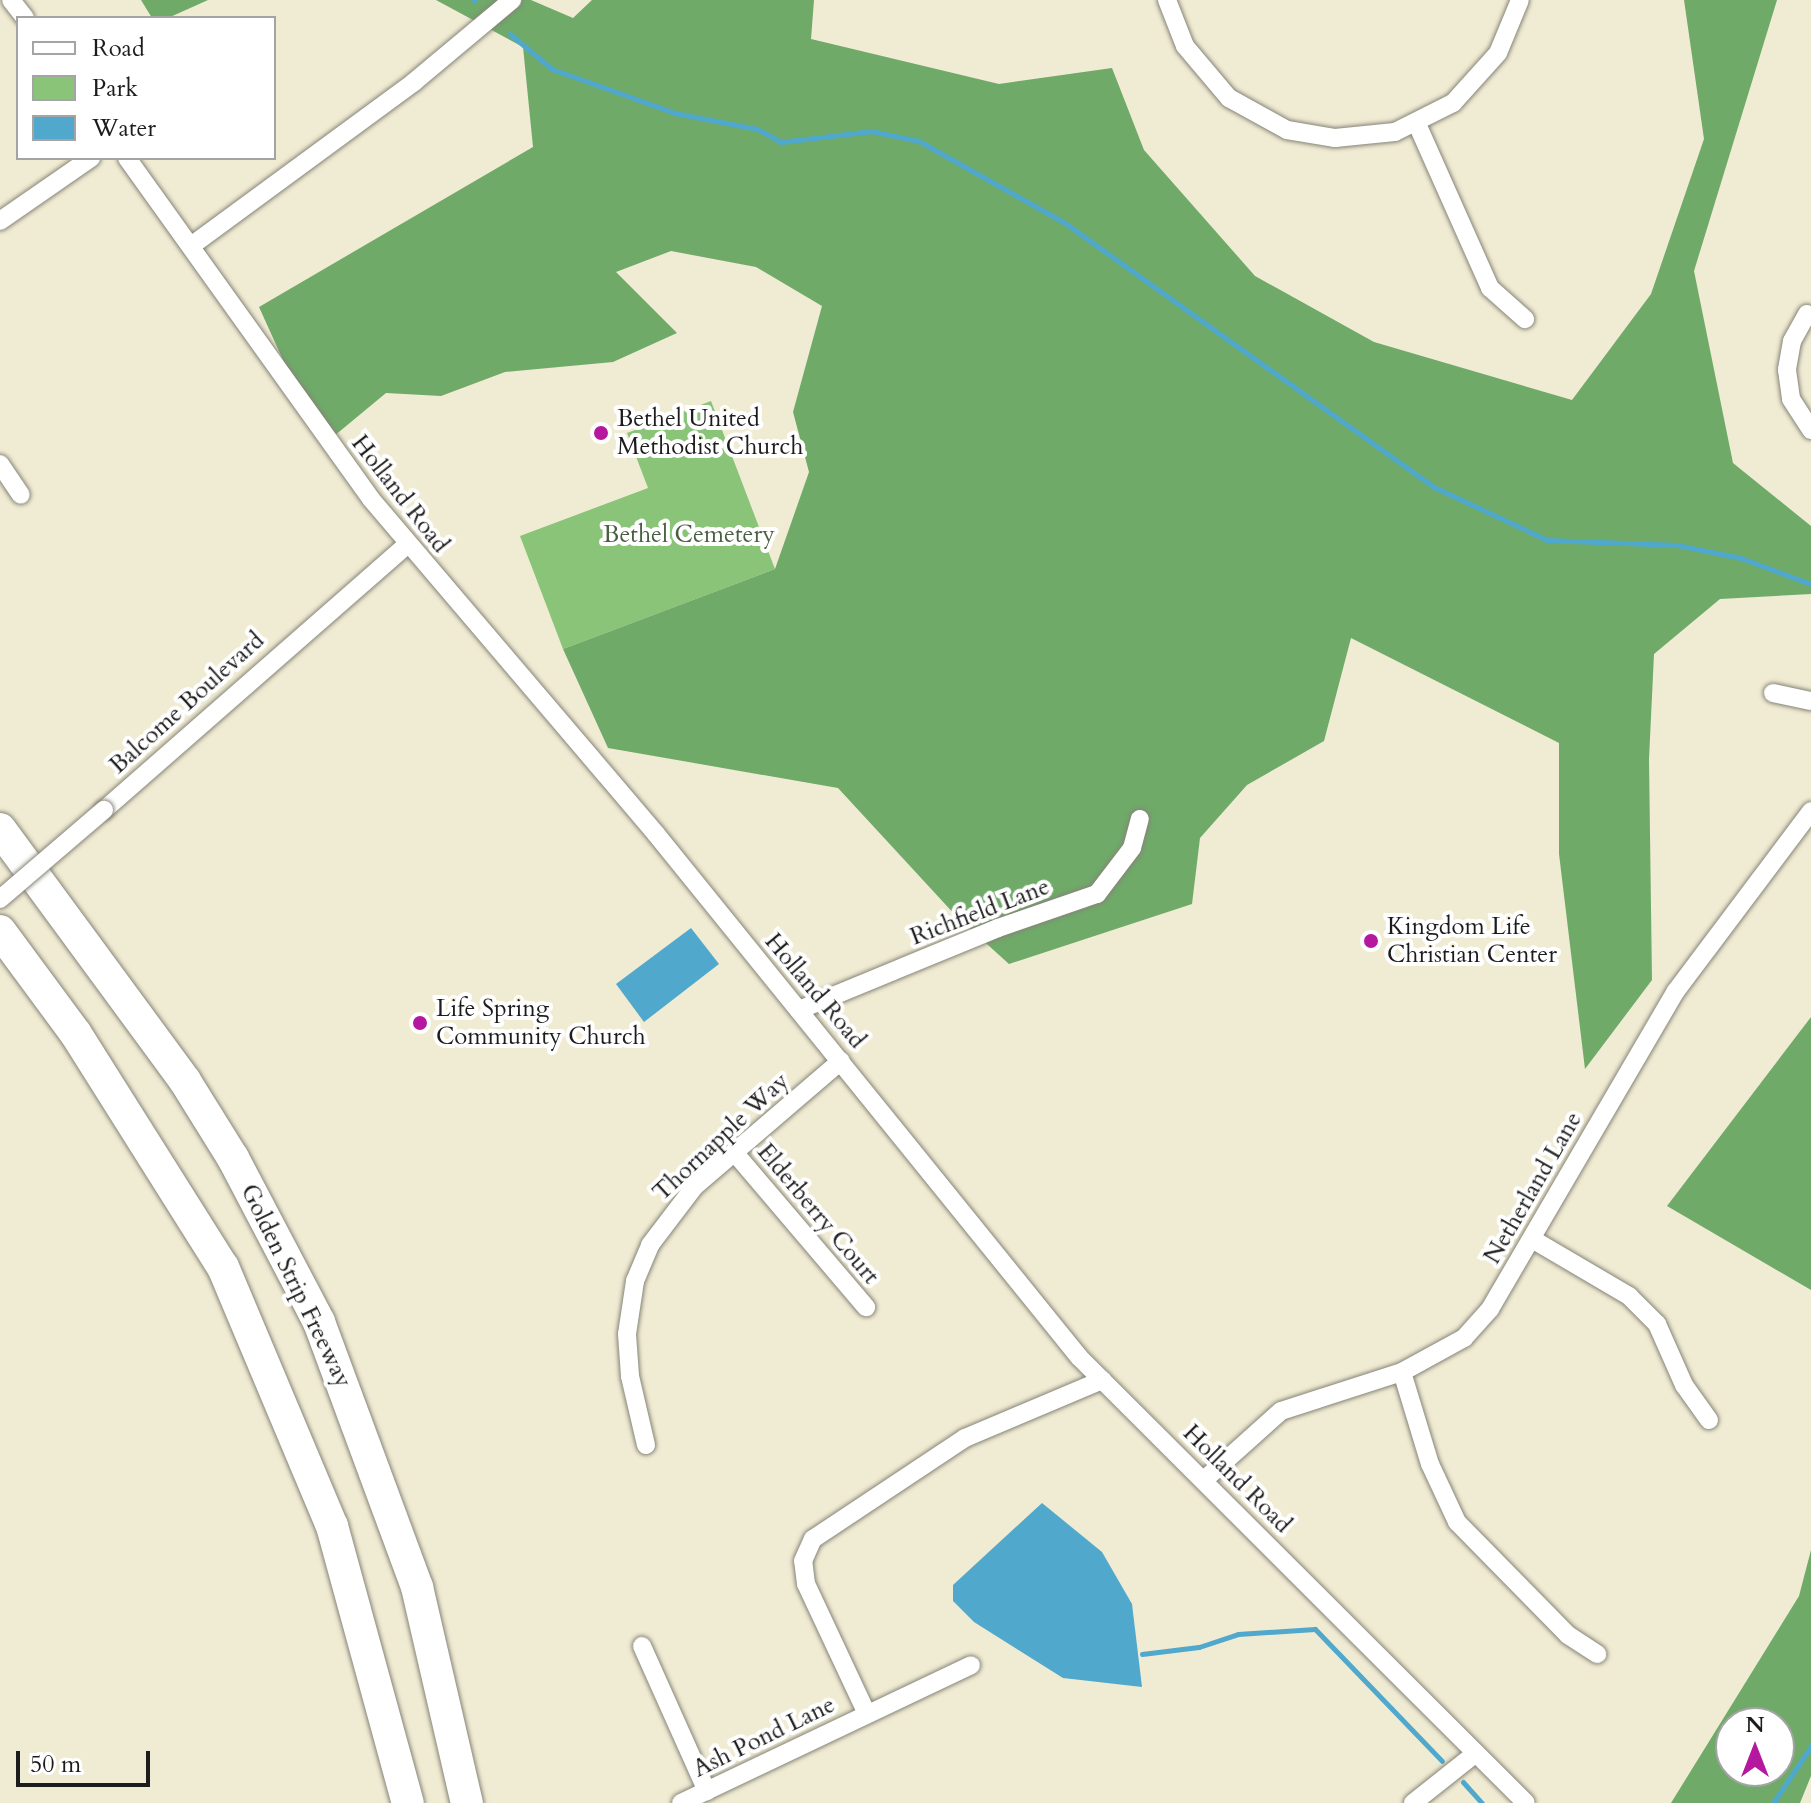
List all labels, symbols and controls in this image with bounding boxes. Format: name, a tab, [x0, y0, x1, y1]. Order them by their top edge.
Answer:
legend	[16, 16, 276, 160]
text: Road	[92, 32, 145, 65]
text: Park	[92, 72, 138, 105]
text: Water	[92, 112, 156, 145]
place label: Bethel United Methodist Church	[617, 405, 803, 461]
marker: Bethel United Methodist Church	[592, 424, 610, 442]
street label: Holland Road	[345, 429, 455, 559]
park label: Bethel Cemetery	[603, 521, 775, 549]
street label: Balcome Boulevard	[104, 626, 270, 780]
street label: Richfield Lane	[906, 872, 1054, 952]
place label: Kingdom Life Christian Center	[1387, 913, 1557, 969]
street label: Holland Road	[759, 928, 871, 1054]
marker: Kingdom Life Christian Center	[1362, 932, 1380, 950]
place label: Life Spring Community Church	[436, 995, 646, 1051]
marker: Life Spring Community Church	[411, 1014, 429, 1032]
street label: Thornapple Way	[647, 1067, 795, 1207]
street label: Netherland Lane	[1478, 1107, 1588, 1269]
street label: Elderberry Court	[751, 1138, 885, 1290]
street label: Golden Strip Freeway	[234, 1180, 358, 1392]
street label: Holland Road	[1177, 1419, 1297, 1539]
street label: Ash Pond Lane	[688, 1690, 840, 1784]
north arrow	[1715, 1707, 1795, 1787]
text: N	[1745, 1710, 1765, 1740]
scale bar	[20, 1735, 154, 1785]
text: 50 m	[30, 1748, 81, 1781]

